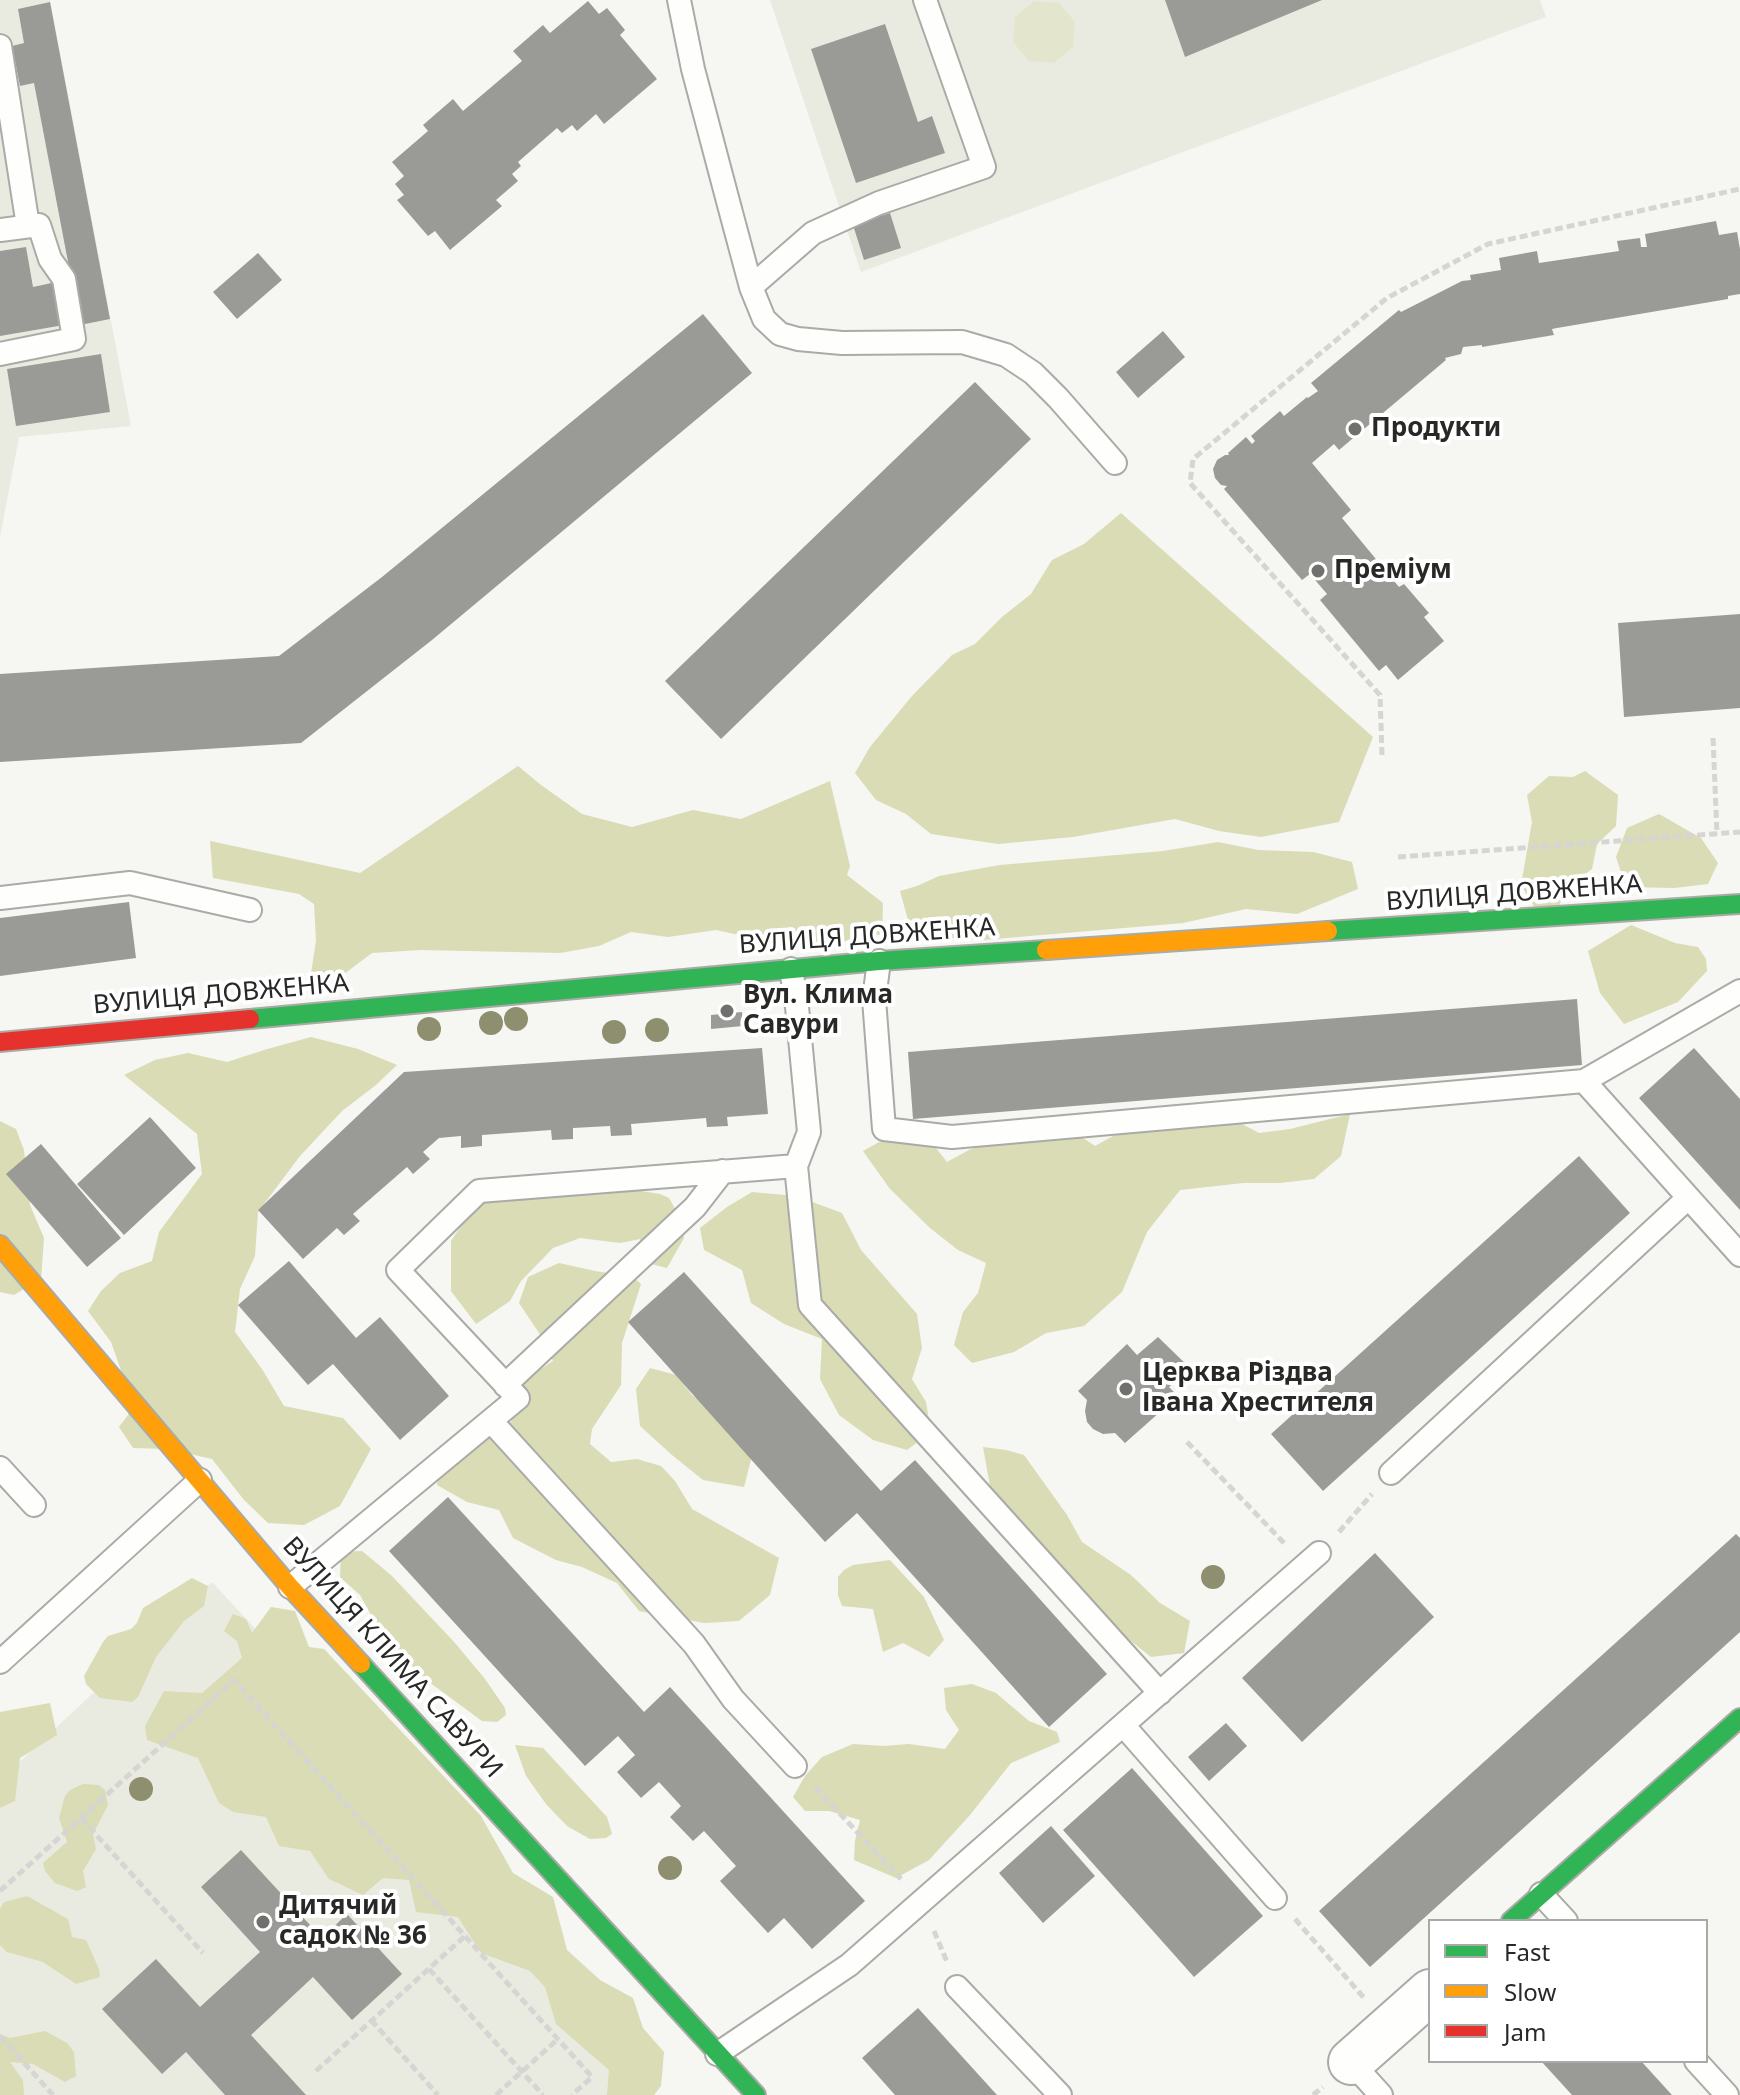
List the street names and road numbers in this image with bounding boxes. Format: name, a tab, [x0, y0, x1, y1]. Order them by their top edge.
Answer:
street label: ВУЛИЦЯ ДОВЖЕНКА	[1385, 869, 1643, 919]
street label: ВУЛИЦЯ ДОВЖЕНКА	[738, 912, 996, 962]
street label: ВУЛИЦЯ ДОВЖЕНКА	[92, 968, 350, 1022]
street label: ВУЛИЦЯ КЛИМА САВУРИ	[276, 1531, 508, 1785]

